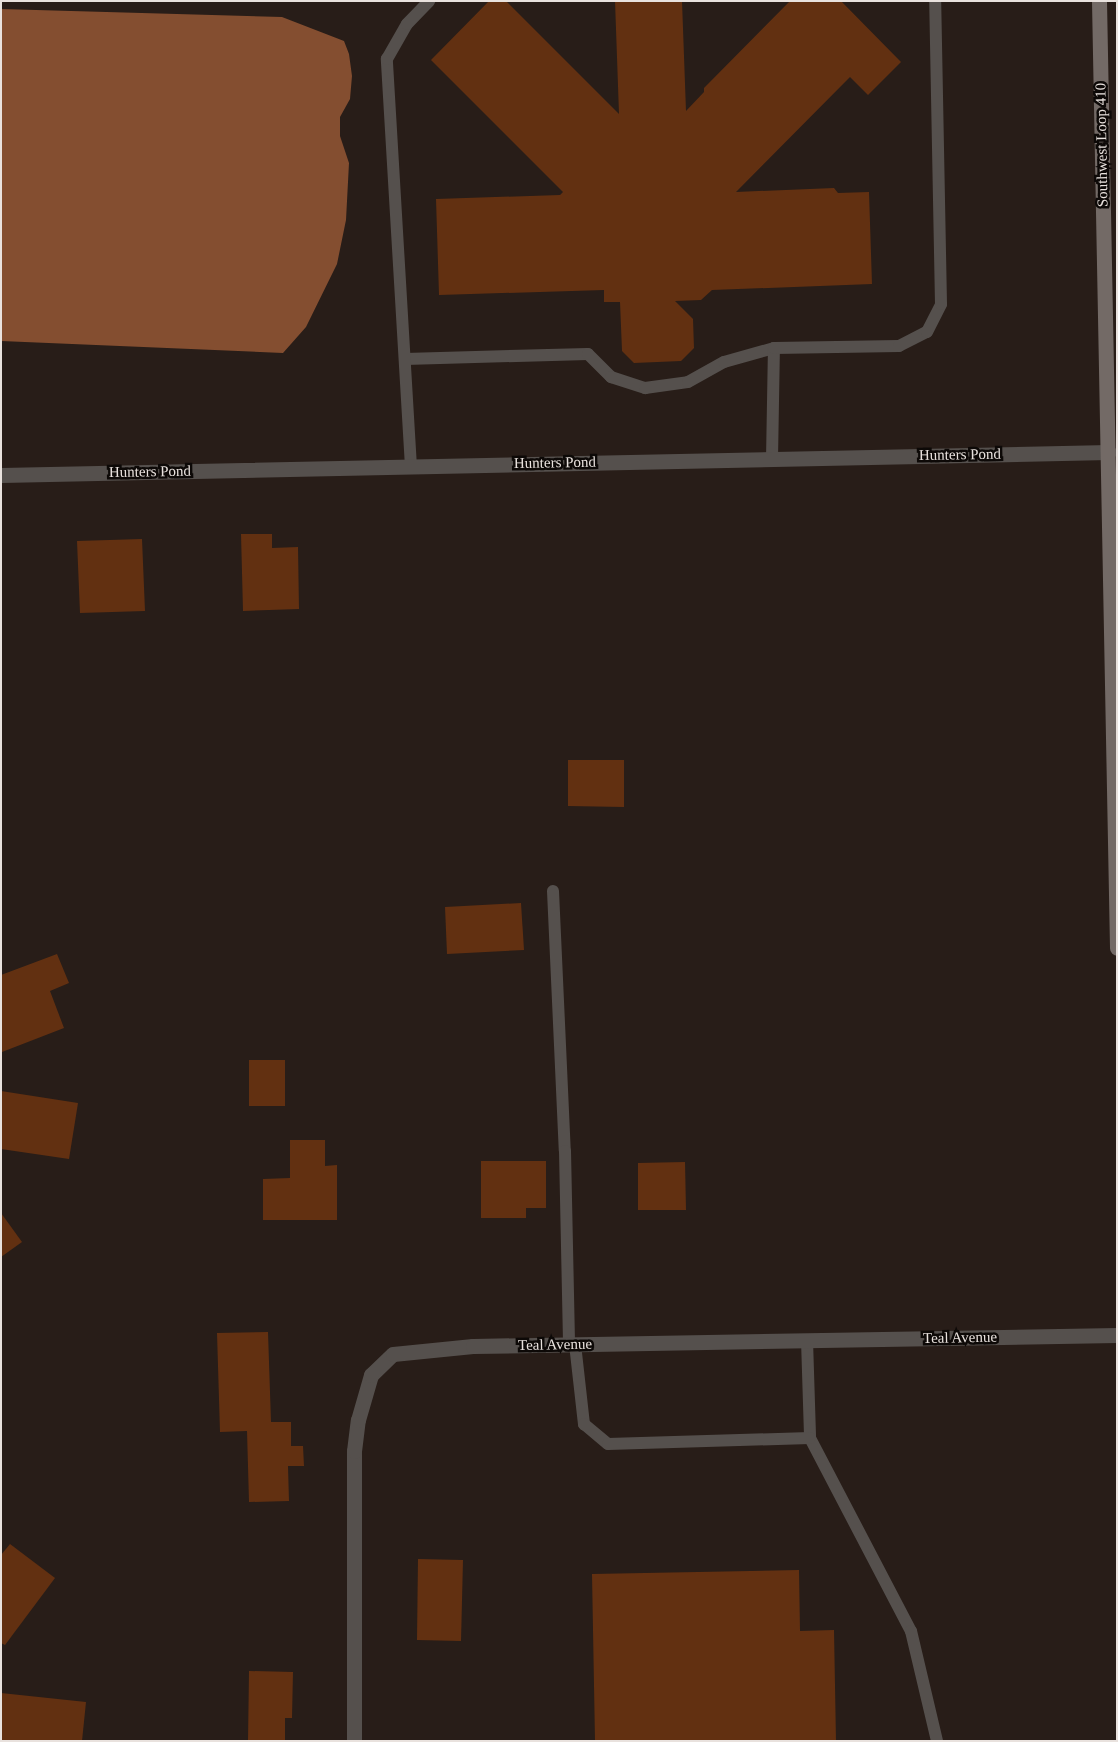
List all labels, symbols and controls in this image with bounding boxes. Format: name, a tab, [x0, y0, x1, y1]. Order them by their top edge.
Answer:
street label: Southwest Loop 410	[1092, 83, 1112, 207]
street label: Hunters Pond	[919, 445, 1001, 465]
street label: Hunters Pond	[514, 453, 596, 473]
street label: Hunters Pond	[109, 462, 191, 482]
street label: Teal Avenue	[922, 1328, 998, 1348]
street label: Teal Avenue	[517, 1335, 593, 1355]

